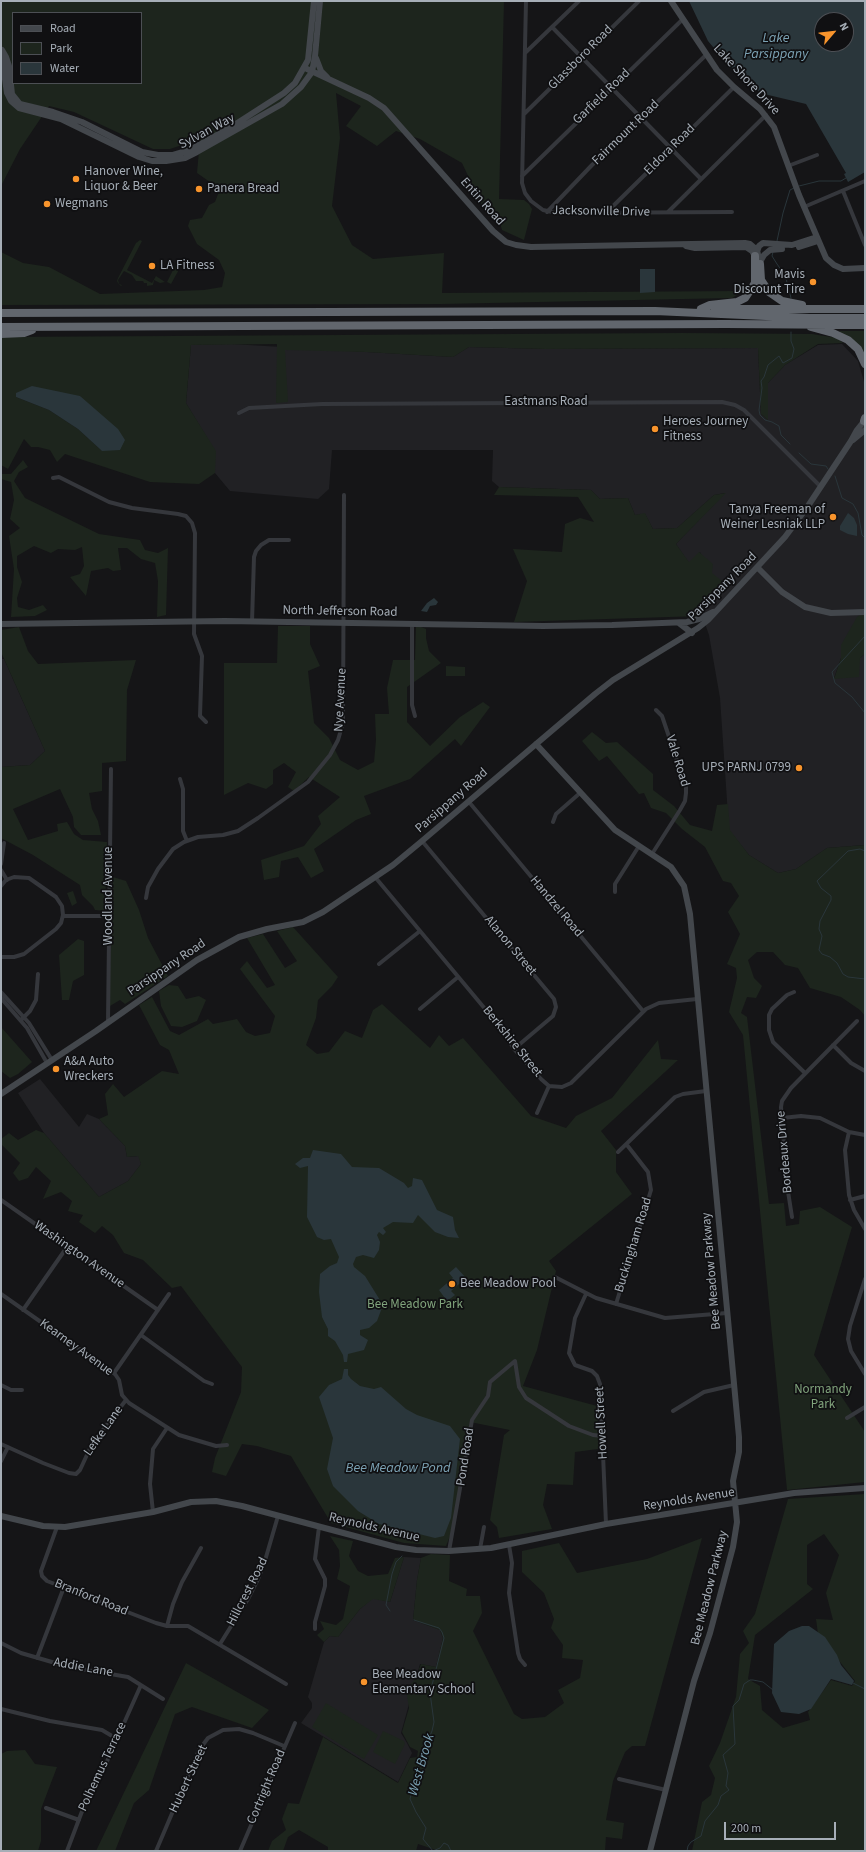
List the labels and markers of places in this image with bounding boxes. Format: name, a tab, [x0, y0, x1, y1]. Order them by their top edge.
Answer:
place label: Hanover Wine, Liquor & Beer	[84, 164, 163, 195]
marker: Hanover Wine, Liquor & Beer	[71, 174, 81, 184]
place label: Panera Bread	[207, 181, 279, 197]
marker: Panera Bread	[194, 184, 204, 194]
place label: Wegmans	[55, 196, 108, 212]
marker: Wegmans	[42, 199, 52, 209]
place label: LA Fitness	[160, 258, 214, 274]
marker: LA Fitness	[147, 261, 157, 271]
place label: Mavis Discount Tire	[733, 267, 805, 298]
marker: Mavis Discount Tire	[808, 277, 818, 287]
place label: Heroes Journey Fitness	[663, 414, 748, 445]
marker: Heroes Journey Fitness	[650, 424, 660, 434]
place label: Tanya Freeman of Weiner Lesniak LLP	[721, 502, 825, 533]
marker: Tanya Freeman of Weiner Lesniak LLP	[828, 512, 838, 522]
place label: UPS PARNJ 0799	[702, 760, 791, 776]
marker: UPS PARNJ 0799	[794, 763, 804, 773]
place label: A&A Auto Wreckers	[64, 1054, 114, 1085]
marker: A&A Auto Wreckers	[51, 1064, 61, 1074]
place label: Bee Meadow Pool	[460, 1276, 556, 1292]
marker: Bee Meadow Pool	[447, 1279, 457, 1289]
place label: Bee Meadow Elementary School	[372, 1667, 474, 1698]
marker: Bee Meadow Elementary School	[359, 1677, 369, 1687]

